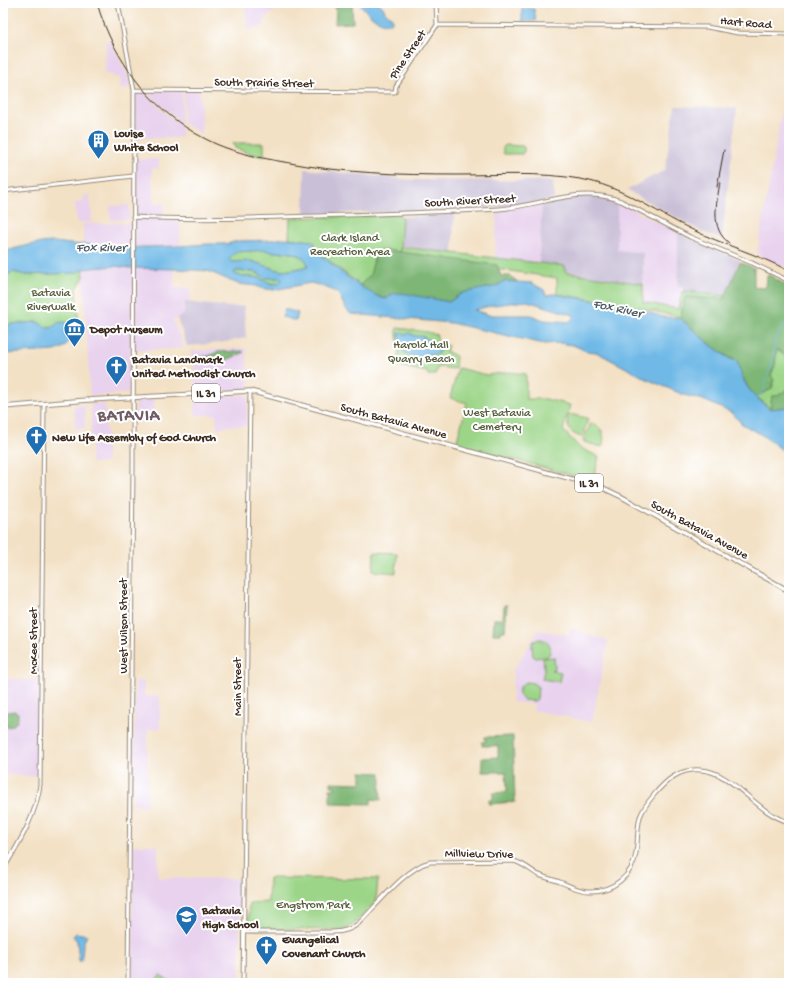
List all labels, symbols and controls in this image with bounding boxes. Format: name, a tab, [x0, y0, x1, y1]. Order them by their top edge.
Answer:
street label: Hart Road	[719, 15, 773, 33]
street label: Pine Street	[387, 27, 431, 83]
street label: South Prairie Street	[214, 76, 315, 92]
building icon: Louise White School	[85, 127, 111, 160]
place label: Louise White School	[113, 128, 179, 156]
street label: South River Street	[424, 193, 517, 211]
park label: Clark Island Recreation Area	[310, 232, 390, 260]
water label: Fox River	[76, 241, 128, 256]
park label: Batavia Riverwalk	[27, 287, 77, 315]
water label: Fox River	[591, 297, 646, 322]
museum icon: Depot Museum	[62, 316, 88, 349]
place label: Depot Museum	[89, 324, 163, 338]
park label: Harold Hall Quarry Beach	[387, 339, 455, 367]
church icon: Batavia Landmark United Methodist Church	[104, 353, 130, 386]
place label: Batavia Landmark United Methodist Church	[131, 354, 256, 382]
road number: IL 31	[192, 384, 220, 402]
street label: South Batavia Avenue	[339, 401, 449, 443]
park label: West Batavia Cemetery	[463, 407, 531, 435]
district label: BATAVIA	[97, 408, 161, 427]
church icon: New Life Assembly of God Church	[23, 424, 49, 457]
place label: New Life Assembly of God Church	[52, 432, 217, 446]
road number: IL 31	[575, 474, 603, 492]
street label: South Batavia Avenue	[648, 498, 751, 564]
street label: West Wilson Street	[118, 577, 132, 674]
street label: McKee Street	[28, 607, 42, 674]
street label: Main Street	[232, 657, 246, 716]
street label: Millview Drive	[445, 847, 514, 863]
park label: Engstrom Park	[276, 899, 352, 913]
school or university icon: Batavia High School	[173, 904, 199, 937]
place label: Batavia High School	[201, 905, 259, 933]
church icon: Evangelical Covenant Church	[254, 933, 280, 966]
place label: Evangelical Covenant Church	[281, 934, 366, 962]

